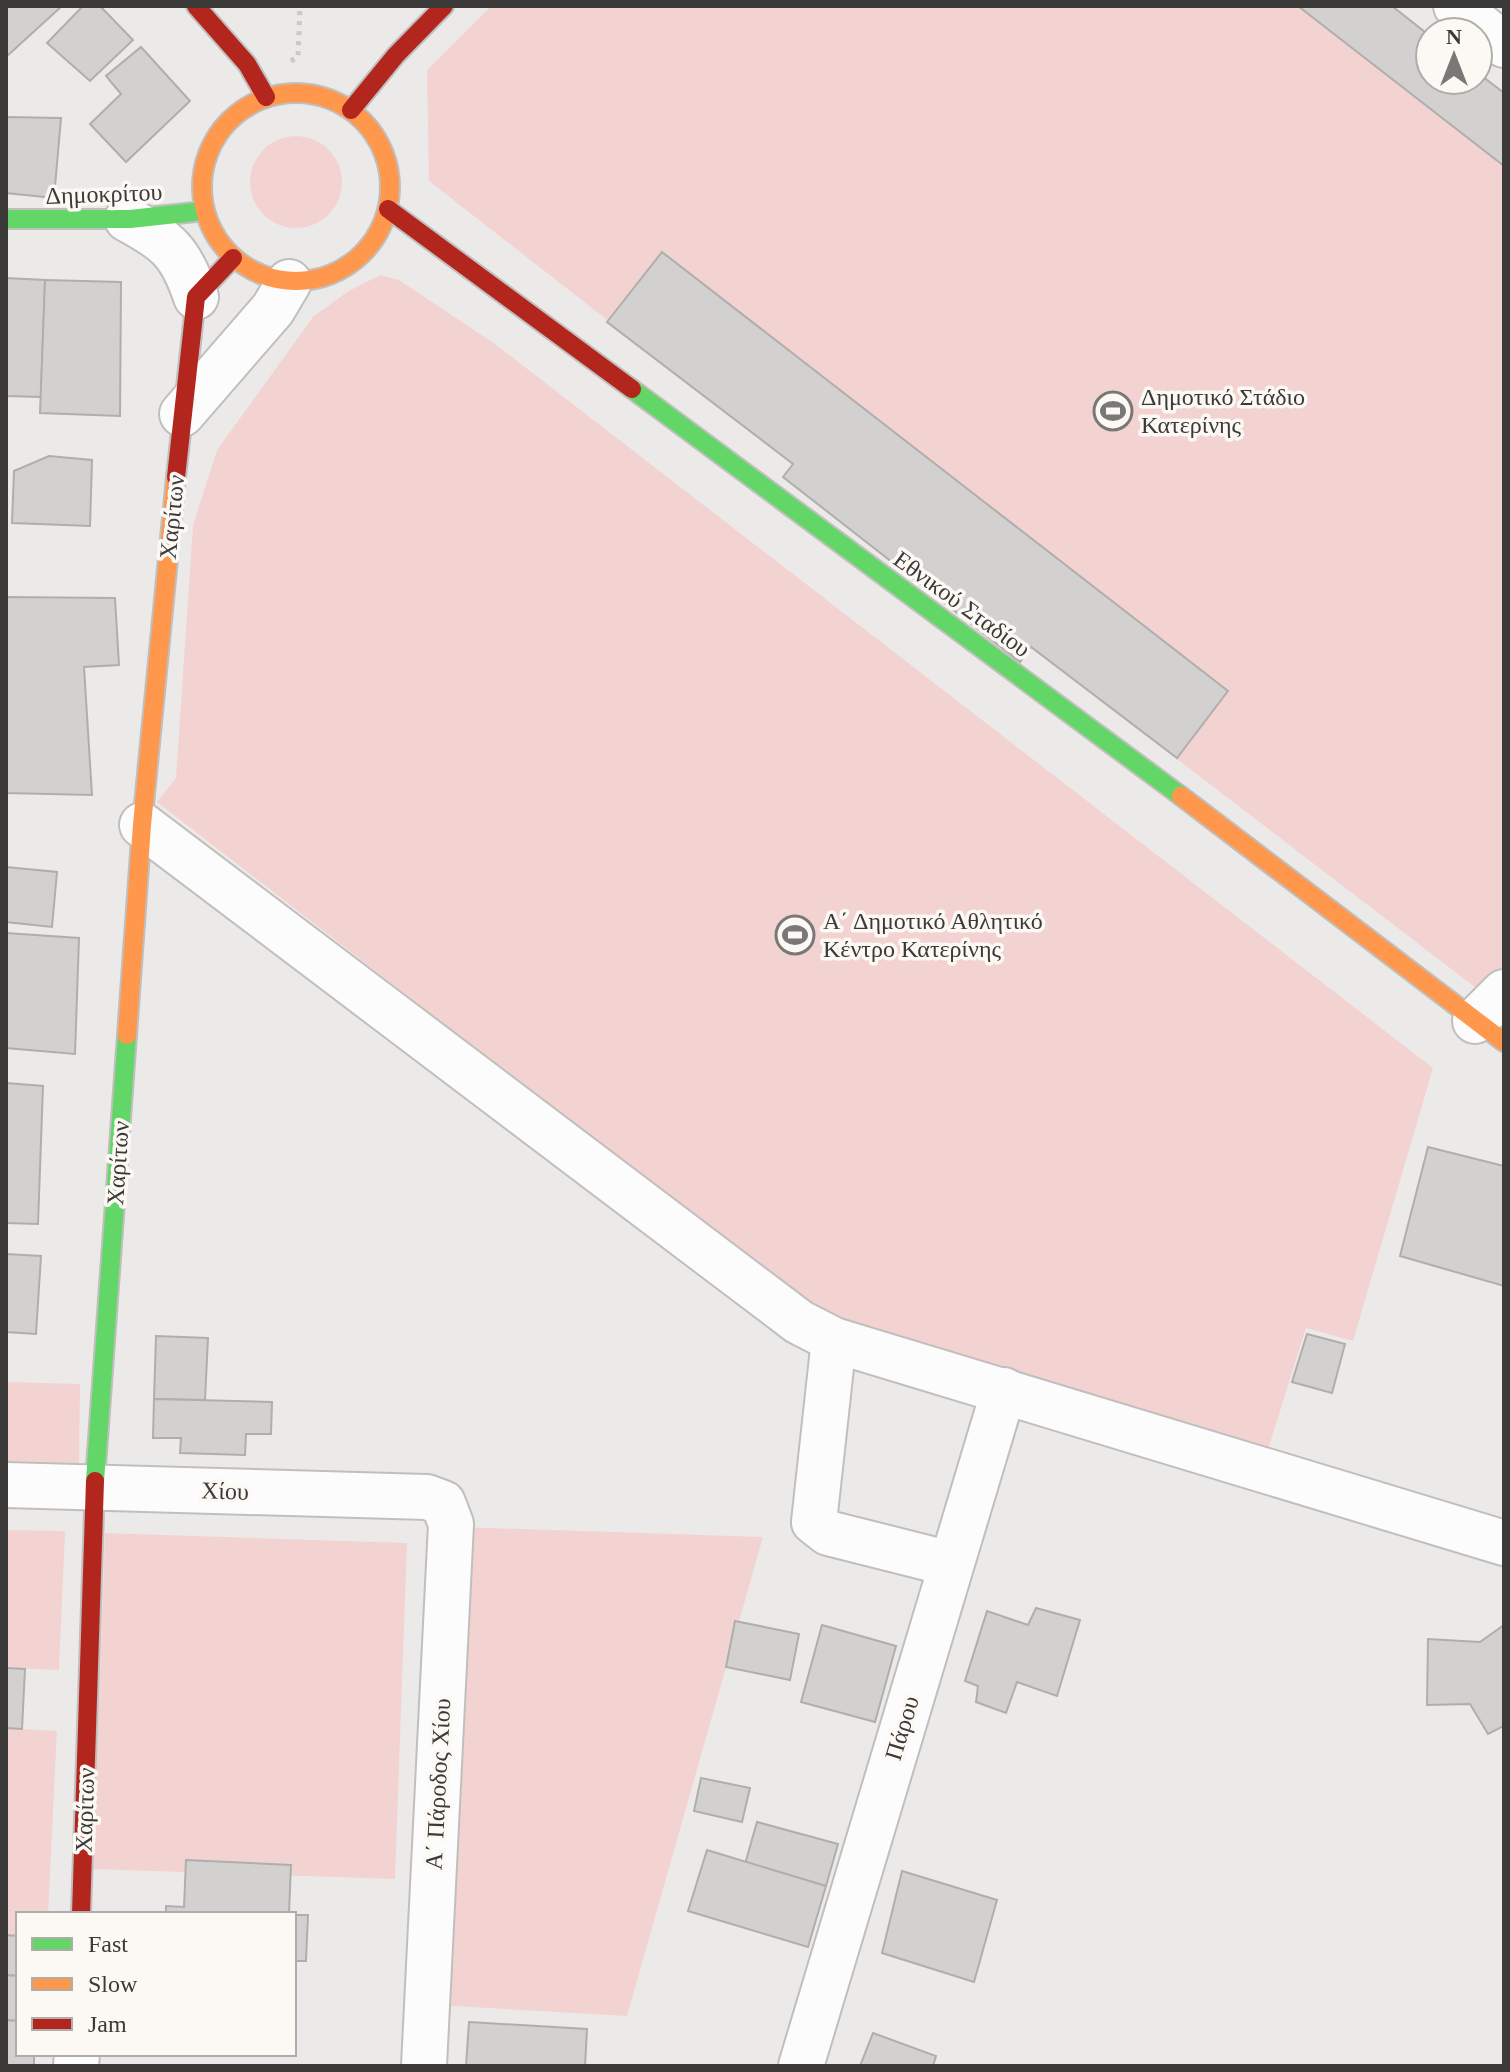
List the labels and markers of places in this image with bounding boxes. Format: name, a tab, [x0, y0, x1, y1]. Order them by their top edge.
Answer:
place label: Δημοτικό Στάδιο Κατερίνης	[1141, 384, 1305, 438]
sports icon: Δημοτικό Στάδιο Κατερίνης	[1092, 390, 1134, 432]
place label: Α΄ Δημοτικό Αθλητικό Κέντρο Κατερίνης	[823, 908, 1043, 962]
sports icon: Α΄ Δημοτικό Αθλητικό Κέντρο Κατερίνης	[774, 914, 816, 956]

